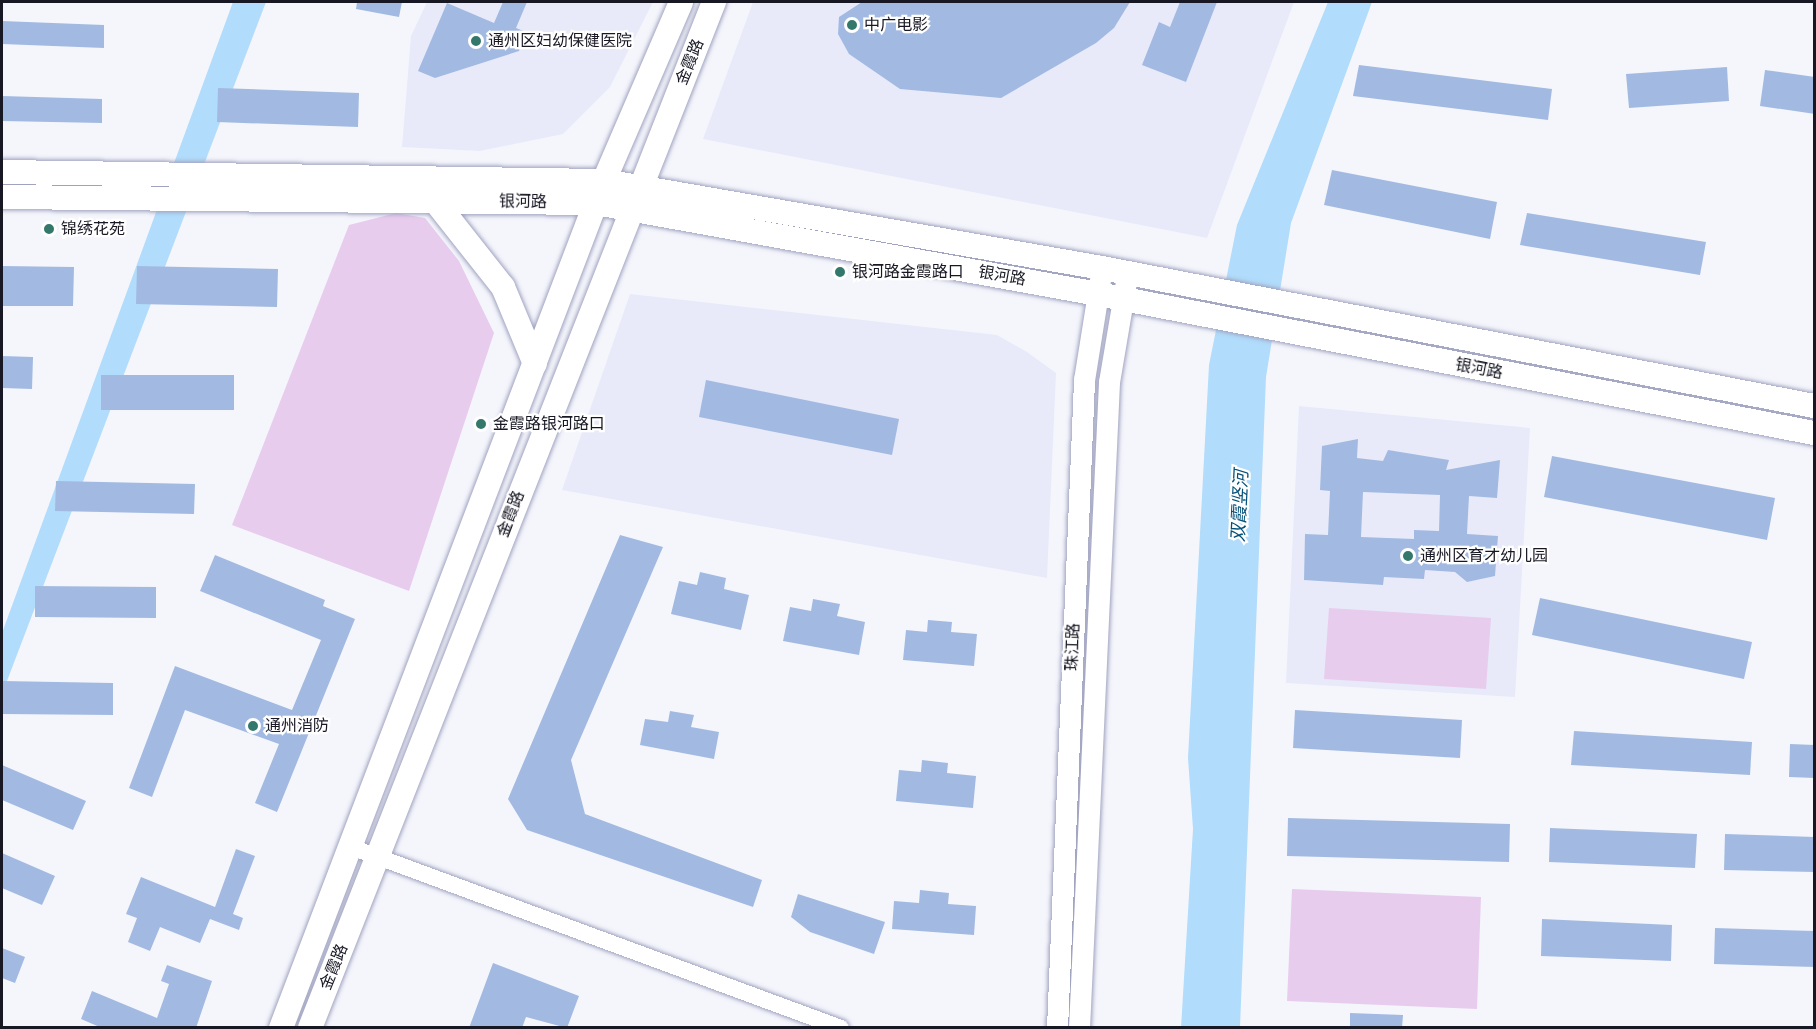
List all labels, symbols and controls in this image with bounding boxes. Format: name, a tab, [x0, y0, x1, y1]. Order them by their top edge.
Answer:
place label: 中广电影	[864, 15, 928, 35]
marker: 中广电影	[845, 18, 859, 32]
place label: 通州区妇幼保健医院	[488, 31, 632, 51]
marker: 通州区妇幼保健医院	[469, 34, 483, 48]
street label: 金霞路	[672, 36, 708, 88]
street label: 银河路	[499, 192, 547, 212]
place label: 锦绣花苑	[61, 219, 125, 239]
marker: 锦绣花苑	[42, 222, 56, 236]
place label: 银河路金霞路口	[852, 262, 964, 282]
street label: 银河路	[977, 262, 1027, 290]
marker: 银河路金霞路口	[833, 265, 847, 279]
street label: 银河路	[1454, 355, 1504, 383]
place label: 金霞路银河路口	[493, 414, 605, 434]
marker: 金霞路银河路口	[474, 417, 488, 431]
water label: 双霞竖河	[1227, 469, 1253, 543]
street label: 金霞路	[493, 488, 529, 540]
place label: 通州区育才幼儿园	[1420, 546, 1548, 566]
marker: 通州区育才幼儿园	[1401, 549, 1415, 563]
street label: 珠江路	[1063, 623, 1083, 671]
place label: 通州消防	[265, 716, 329, 736]
marker: 通州消防	[246, 719, 260, 733]
street label: 金霞路	[316, 941, 352, 993]

